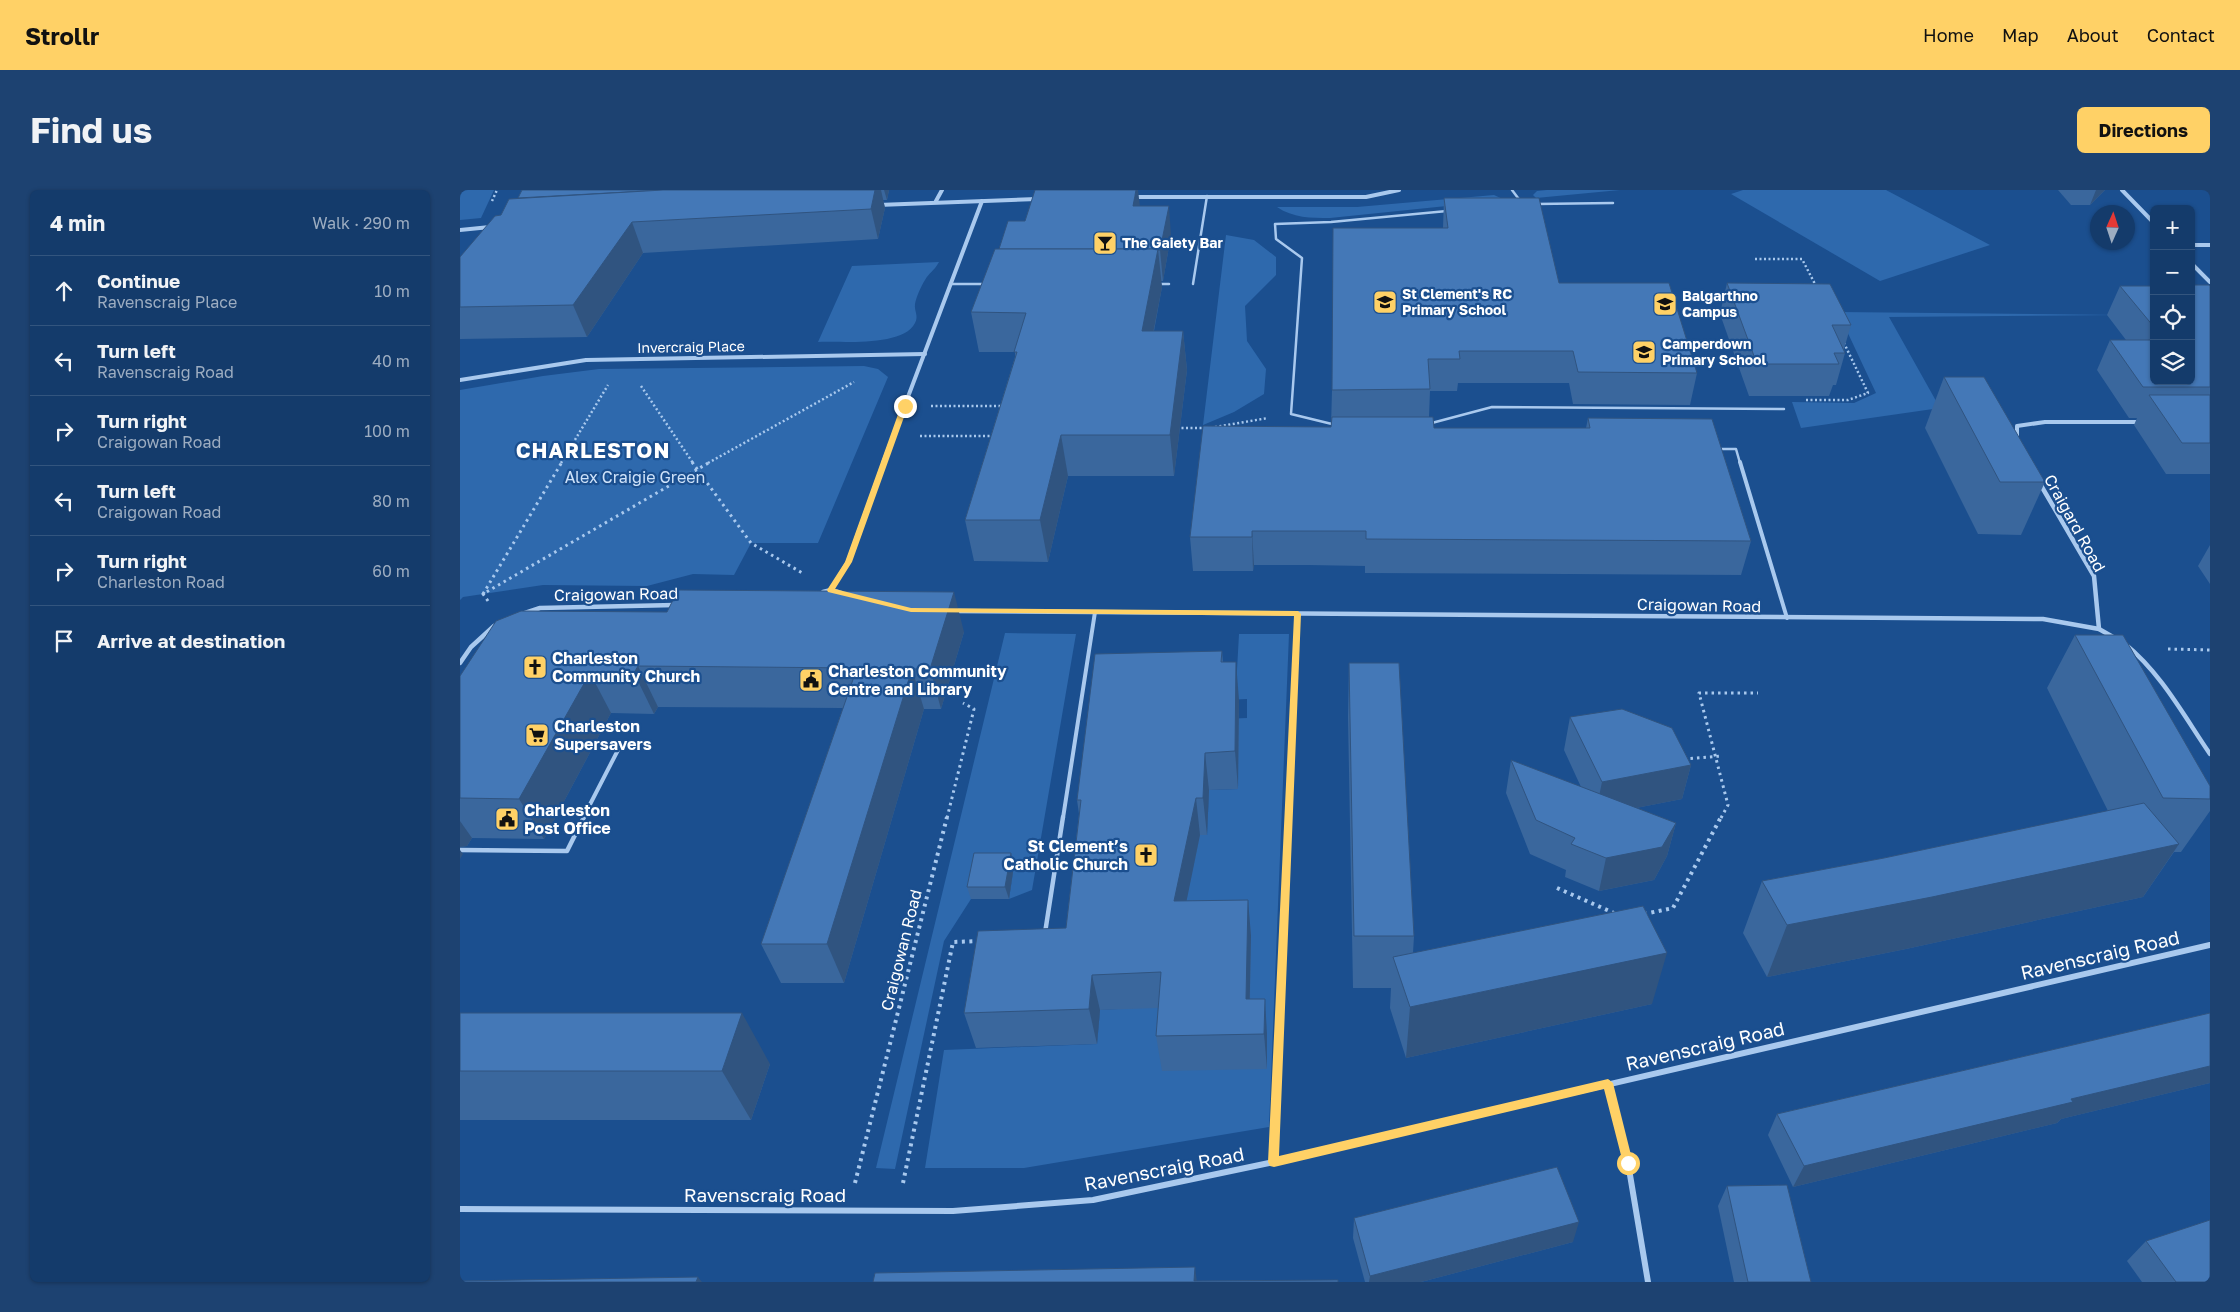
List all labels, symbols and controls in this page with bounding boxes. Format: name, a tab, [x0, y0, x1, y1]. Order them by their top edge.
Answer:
text: Strollr	[25, 21, 99, 50]
text: Home	[1923, 24, 1974, 46]
text: Map	[2002, 24, 2039, 46]
text: About	[2067, 24, 2119, 46]
text: Contact	[2147, 24, 2215, 46]
button: Directions	[2077, 107, 2210, 153]
text: Find us	[30, 109, 152, 151]
north arrow	[2090, 205, 2135, 250]
map controls	[2150, 205, 2195, 385]
button: +	[2150, 205, 2195, 250]
text: 4 min	[50, 210, 105, 236]
text: Walk · 290 m	[312, 213, 410, 233]
bar icon: The Gaiety Bar	[1092, 230, 1118, 256]
place label: The Gaiety Bar	[1122, 234, 1223, 251]
button: −	[2150, 250, 2195, 295]
text: Continue	[97, 269, 180, 292]
icon: ahead	[50, 277, 78, 305]
text: 10 m	[374, 281, 410, 301]
place label: St Clement's RC Primary School	[1402, 285, 1512, 318]
place label: Balgarthno Campus	[1682, 287, 1758, 320]
school or university icon: St Clement's RC Primary School	[1372, 289, 1398, 315]
school or university icon: Balgarthno Campus	[1652, 291, 1678, 317]
text: Ravenscraig Place	[97, 292, 237, 312]
button: locate	[2150, 295, 2195, 340]
place label: Camperdown Primary School	[1662, 335, 1766, 368]
street label: Invercraig Place	[637, 337, 745, 356]
text: Turn left	[97, 339, 176, 362]
school or university icon: Camperdown Primary School	[1631, 339, 1657, 365]
button: layers	[2150, 340, 2195, 385]
icon: left	[50, 347, 78, 375]
text: 40 m	[372, 351, 410, 371]
text: Ravenscraig Road	[97, 362, 234, 382]
route end	[894, 395, 917, 418]
text: Turn right	[97, 409, 187, 432]
icon: right	[50, 417, 78, 445]
text: 100 m	[364, 421, 410, 441]
text: Craigowan Road	[97, 432, 221, 452]
district label: CHARLESTON	[516, 437, 670, 463]
park label: Alex Craigie Green	[565, 467, 705, 487]
street label: Craigard Road	[2040, 471, 2110, 575]
text: Turn left	[97, 479, 176, 502]
icon: left	[50, 487, 78, 515]
text: 80 m	[372, 491, 410, 511]
text: Craigowan Road	[97, 502, 221, 522]
text: Turn right	[97, 549, 187, 572]
icon: right	[50, 557, 78, 585]
text: 60 m	[372, 561, 410, 581]
text: Charleston Road	[97, 572, 225, 592]
street label: Craigowan Road	[554, 583, 678, 605]
street label: Craigowan Road	[1637, 594, 1761, 616]
icon: arrive	[50, 627, 78, 655]
text: Arrive at destination	[97, 629, 285, 652]
place label: Charleston Community Church	[552, 648, 700, 686]
church icon: Charleston Community Church	[522, 654, 548, 680]
place label: Charleston Community Centre and Library	[828, 661, 1007, 699]
public building icon: Charleston Community Centre and Library	[798, 667, 824, 693]
place label: Charleston Supersavers	[554, 716, 652, 754]
supermarket icon: Charleston Supersavers	[524, 722, 550, 748]
place label: Charleston Post Office	[524, 800, 611, 838]
public building icon: Charleston Post Office	[494, 806, 520, 832]
place label: St Clement’s Catholic Church	[1003, 836, 1128, 874]
church icon: St Clement’s Catholic Church	[1133, 842, 1159, 868]
street label: Craigowan Road	[876, 887, 926, 1013]
street label: Ravenscraig Road	[2018, 925, 2182, 984]
street label: Ravenscraig Road	[1623, 1016, 1787, 1075]
street label: Ravenscraig Road	[1082, 1142, 1246, 1195]
route start	[1617, 1152, 1640, 1175]
street label: Ravenscraig Road	[684, 1183, 846, 1206]

